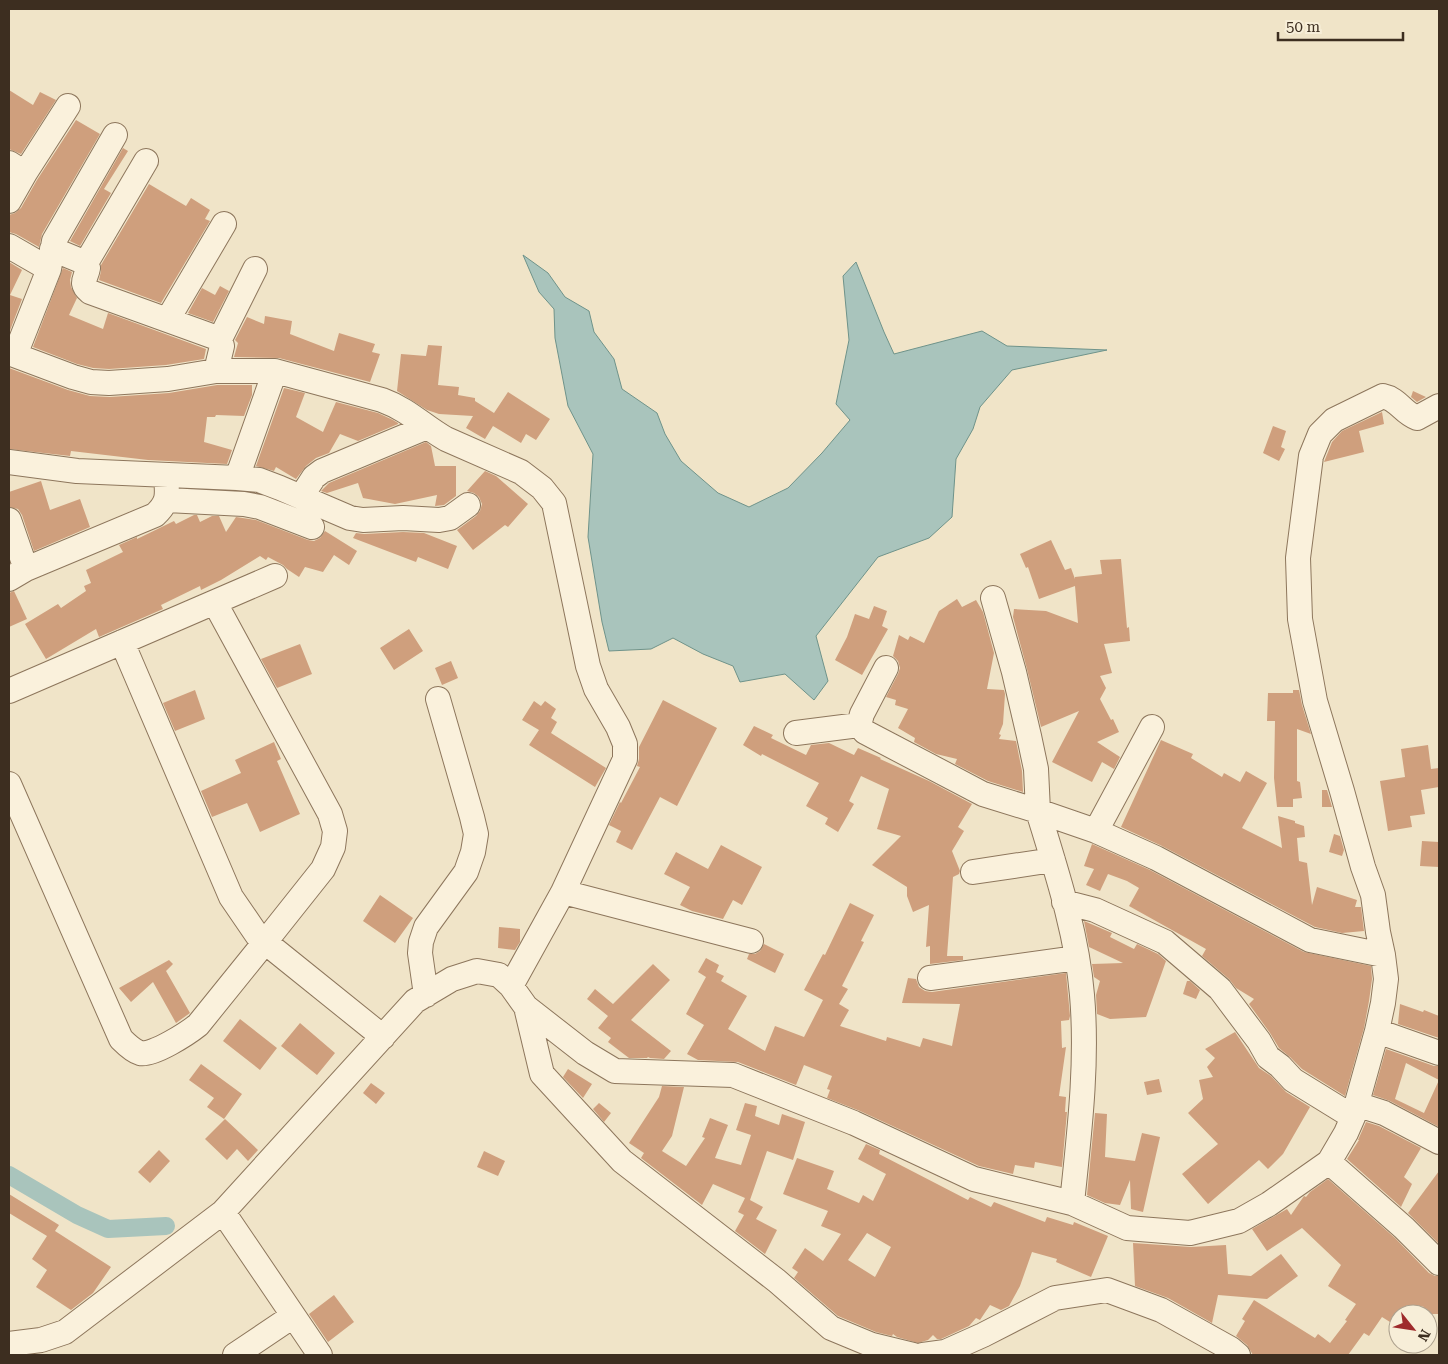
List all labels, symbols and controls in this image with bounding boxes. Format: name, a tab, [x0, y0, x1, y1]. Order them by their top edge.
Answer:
scale bar	[1278, 10, 1403, 42]
text: 50 m	[1286, 18, 1321, 36]
north arrow	[1388, 1304, 1438, 1354]
text: N	[1415, 1327, 1434, 1344]

